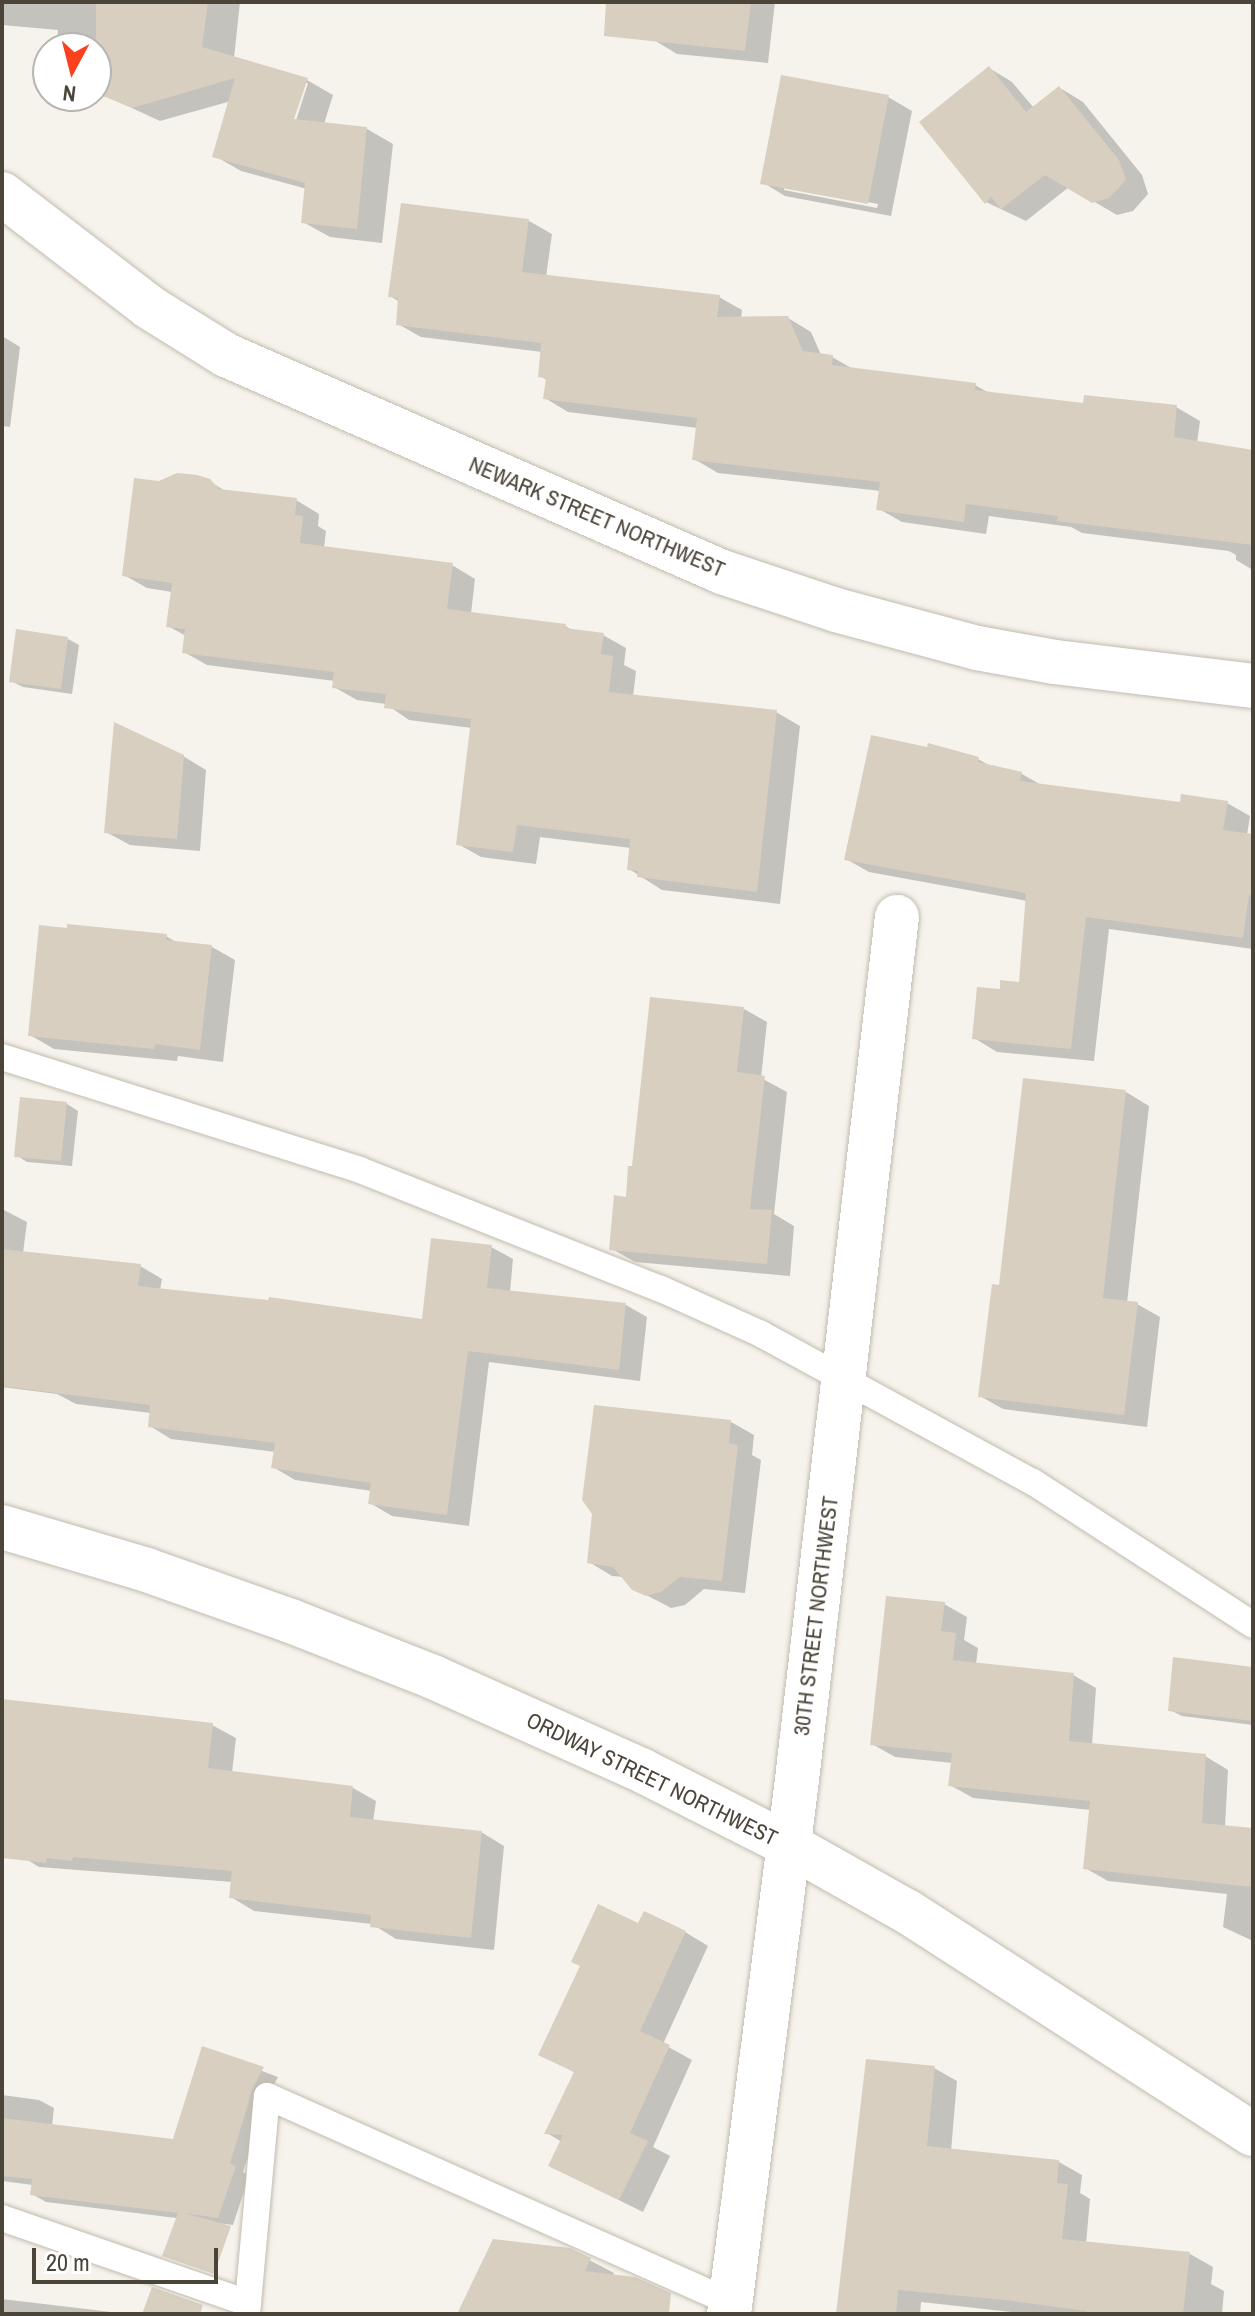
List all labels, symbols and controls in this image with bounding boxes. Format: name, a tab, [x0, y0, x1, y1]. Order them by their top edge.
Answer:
north arrow	[32, 32, 112, 112]
text: N	[61, 78, 78, 110]
street label: NEWARK STREET NORTHWEST	[465, 451, 729, 583]
street label: 30TH STREET NORTHWEST	[788, 1495, 844, 1737]
street label: ORDWAY STREET NORTHWEST	[522, 1707, 782, 1851]
scale bar	[36, 2232, 222, 2282]
text: 20 m	[46, 2246, 90, 2278]

